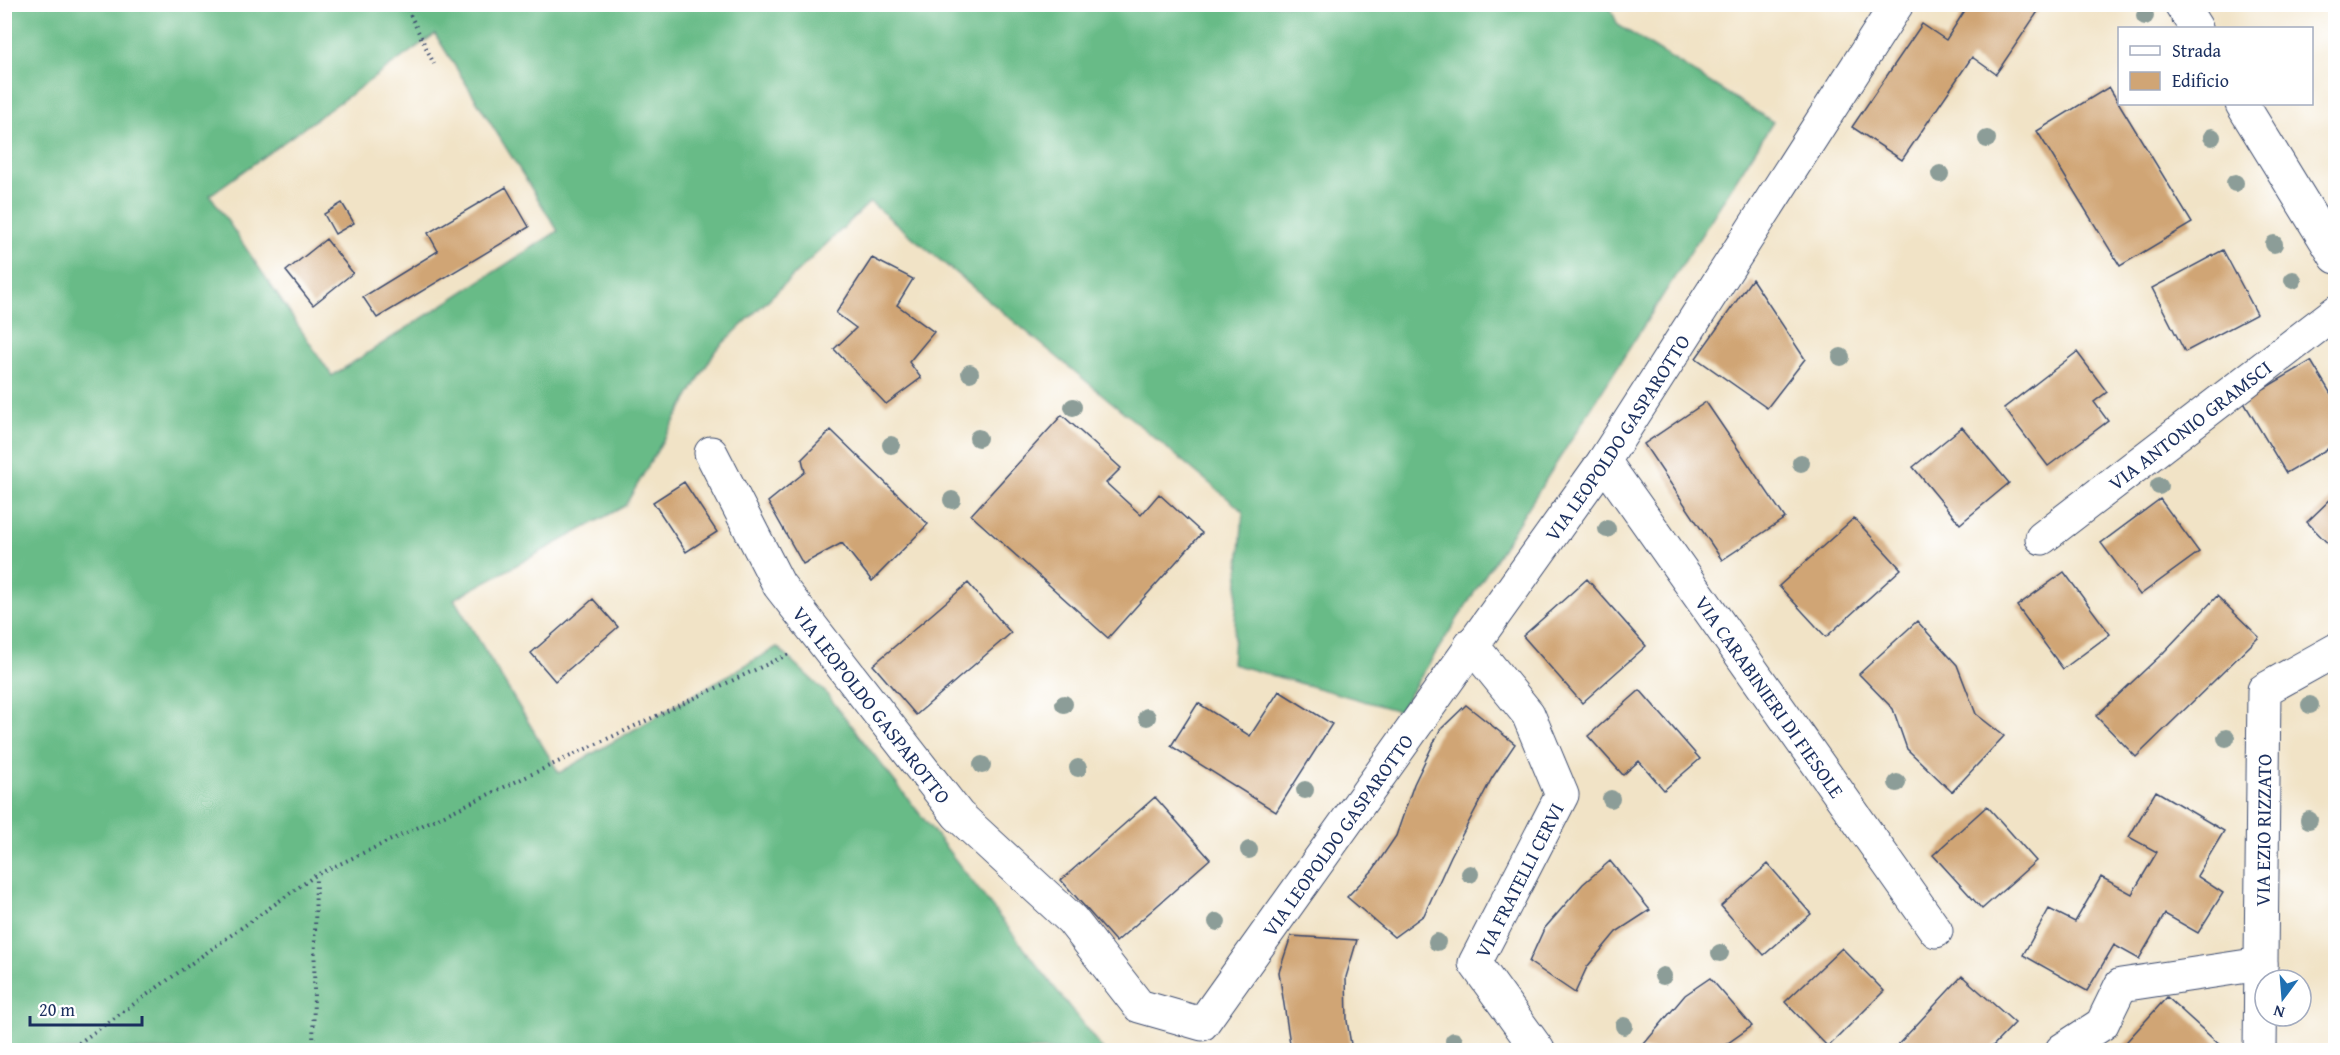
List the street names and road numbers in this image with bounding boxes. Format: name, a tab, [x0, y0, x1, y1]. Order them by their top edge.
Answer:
street label: VIA LEOPOLDO GASPAROTTO	[1537, 328, 1696, 547]
street label: VIA ANTONIO GRAMSCI	[2102, 353, 2277, 497]
street label: VIA CARABINIERI DI FIESOLE	[1689, 589, 1852, 803]
street label: VIA LEOPOLDO GASPAROTTO	[786, 600, 958, 809]
street label: VIA LEOPOLDO GASPAROTTO	[1255, 727, 1420, 942]
street label: VIA EZIO RIZZATO	[2247, 754, 2278, 907]
street label: VIA FRATELLI CERVI	[1467, 797, 1571, 963]

